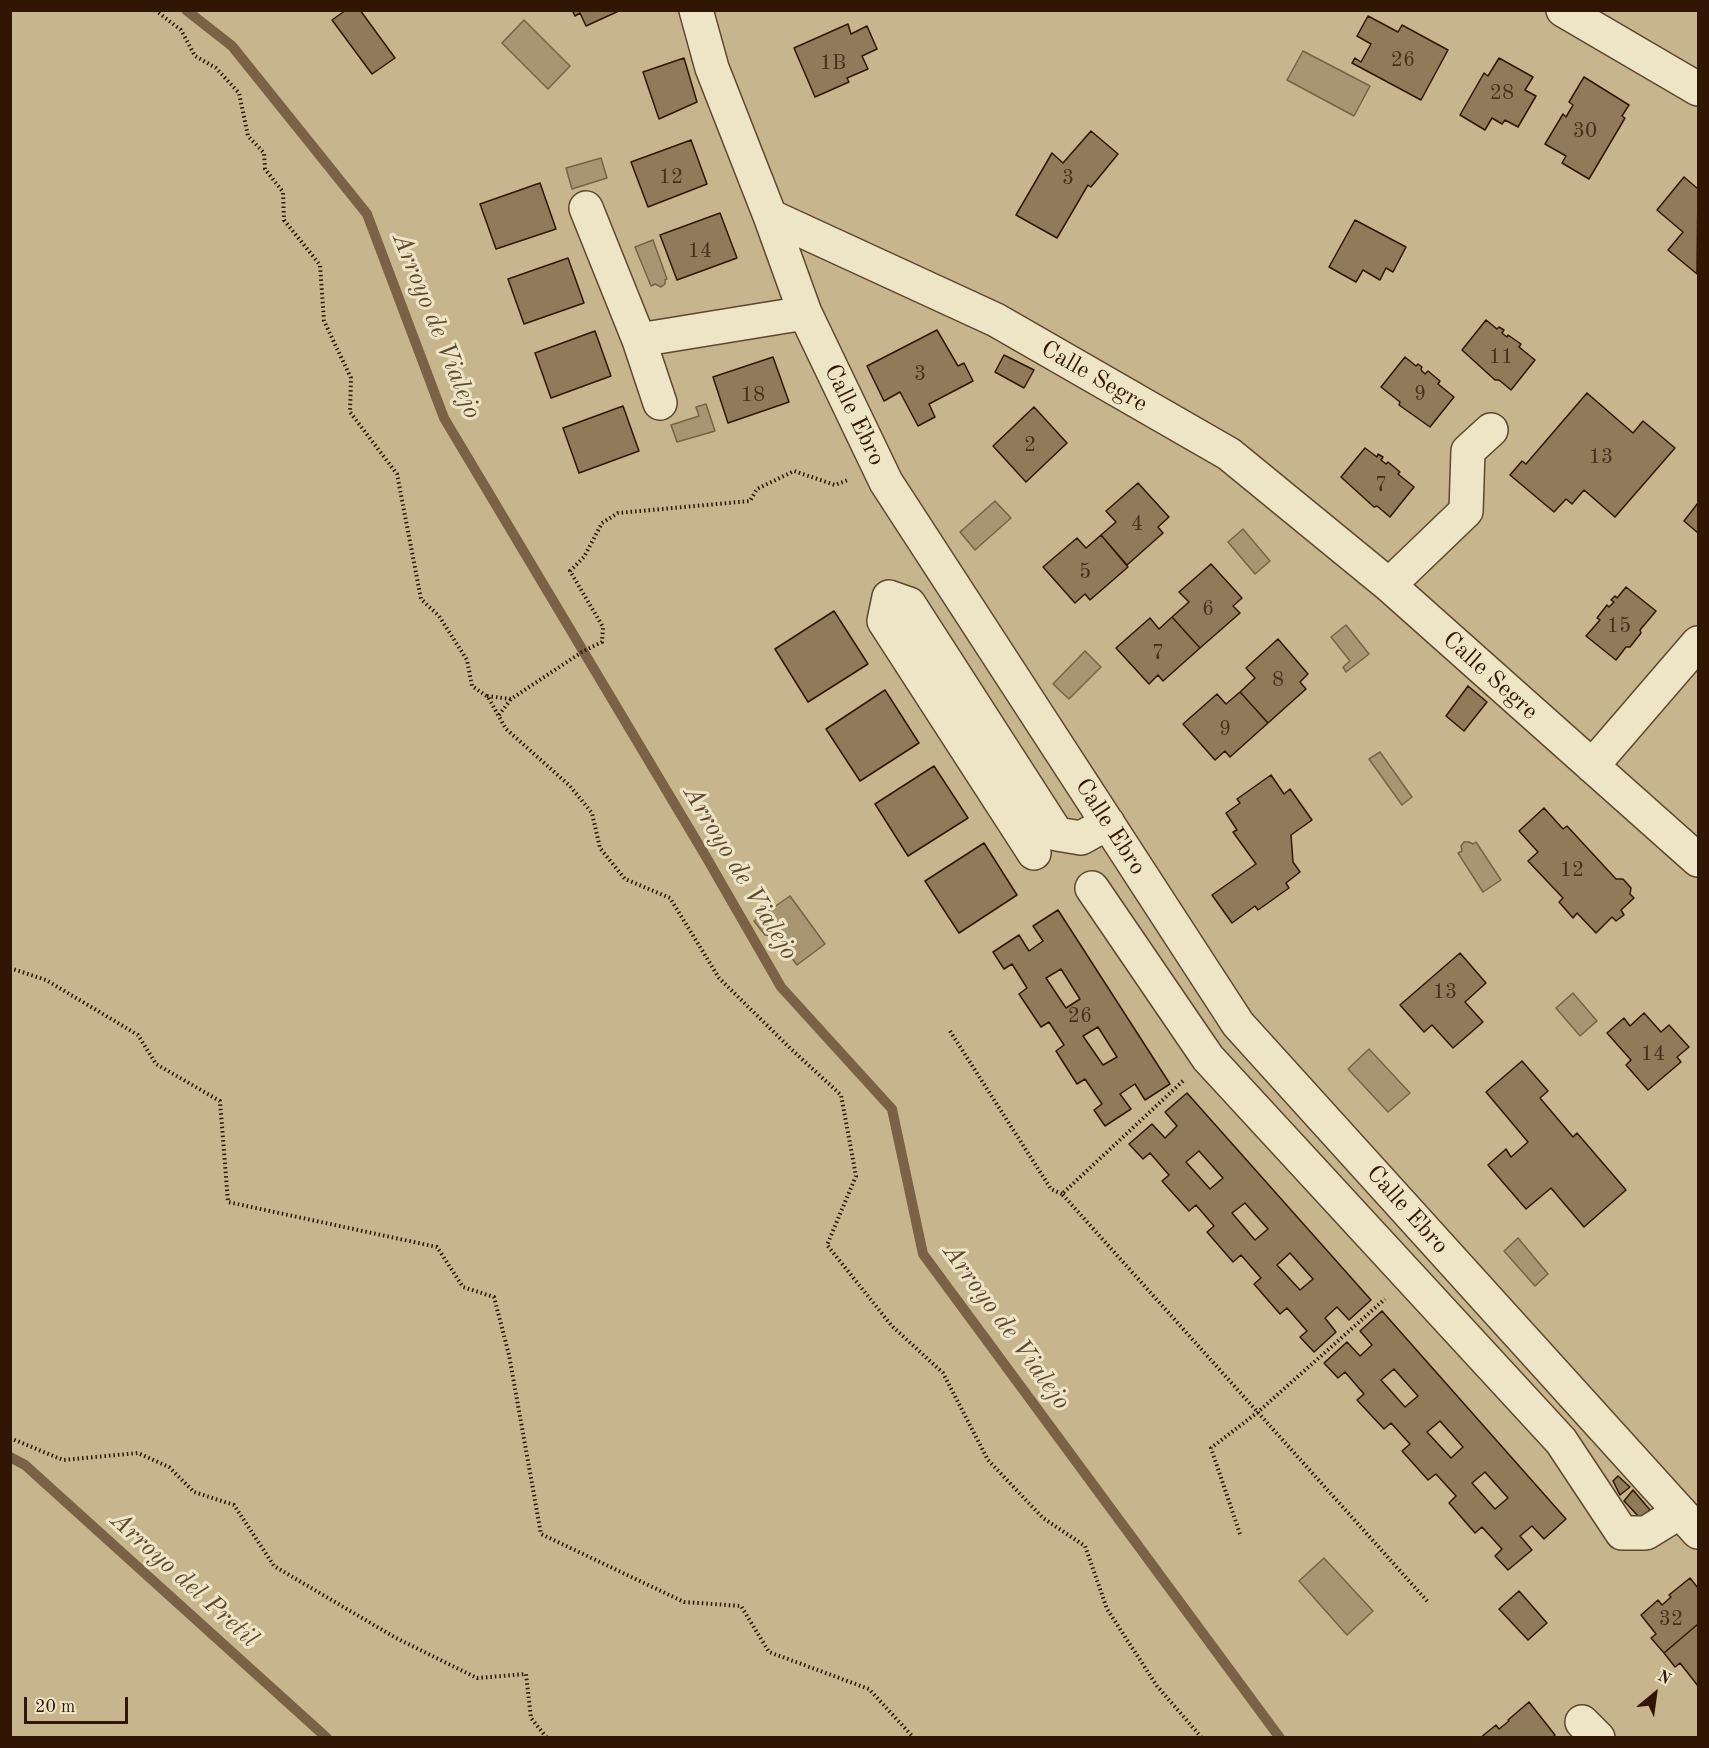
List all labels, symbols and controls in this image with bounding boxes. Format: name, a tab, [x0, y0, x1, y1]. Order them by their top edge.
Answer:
house number: 26	[1391, 47, 1415, 73]
house number: 1B	[820, 50, 846, 76]
house number: 28	[1490, 80, 1514, 106]
house number: 30	[1573, 118, 1597, 144]
house number: 12	[659, 164, 683, 190]
house number: 3	[1062, 165, 1074, 191]
water label: Arroyo de Vialejo	[385, 229, 487, 423]
house number: 14	[688, 238, 712, 264]
street label: Calle Segre	[1036, 335, 1152, 419]
house number: 11	[1489, 344, 1513, 370]
street label: Calle Ebro	[817, 360, 891, 470]
house number: 3	[914, 361, 926, 387]
house number: 9	[1414, 381, 1426, 407]
house number: 18	[741, 382, 765, 408]
house number: 2	[1024, 432, 1036, 458]
house number: 13	[1589, 444, 1613, 470]
house number: 7	[1375, 472, 1387, 498]
house number: 4	[1131, 511, 1143, 537]
house number: 5	[1079, 559, 1091, 585]
house number: 6	[1202, 596, 1214, 622]
house number: 15	[1607, 613, 1631, 639]
street label: Calle Segre	[1436, 626, 1544, 726]
house number: 7	[1152, 640, 1164, 666]
house number: 8	[1272, 667, 1284, 693]
house number: 9	[1219, 716, 1231, 742]
street label: Calle Ebro	[1068, 773, 1152, 881]
water label: Arroyo de Vialejo	[676, 780, 804, 966]
house number: 12	[1560, 857, 1584, 883]
house number: 13	[1433, 979, 1457, 1005]
house number: 26	[1068, 1003, 1092, 1029]
house number: 14	[1641, 1041, 1665, 1067]
street label: Calle Ebro	[1360, 1160, 1454, 1260]
water label: Arroyo de Vialejo	[935, 1238, 1077, 1416]
water label: Arroyo del Pretil	[104, 1505, 264, 1655]
house number: 32	[1659, 1606, 1683, 1632]
north arrow	[1625, 1664, 1685, 1724]
text: N	[1654, 1668, 1673, 1688]
scale bar	[27, 1685, 130, 1723]
text: 20 m	[35, 1698, 75, 1716]

